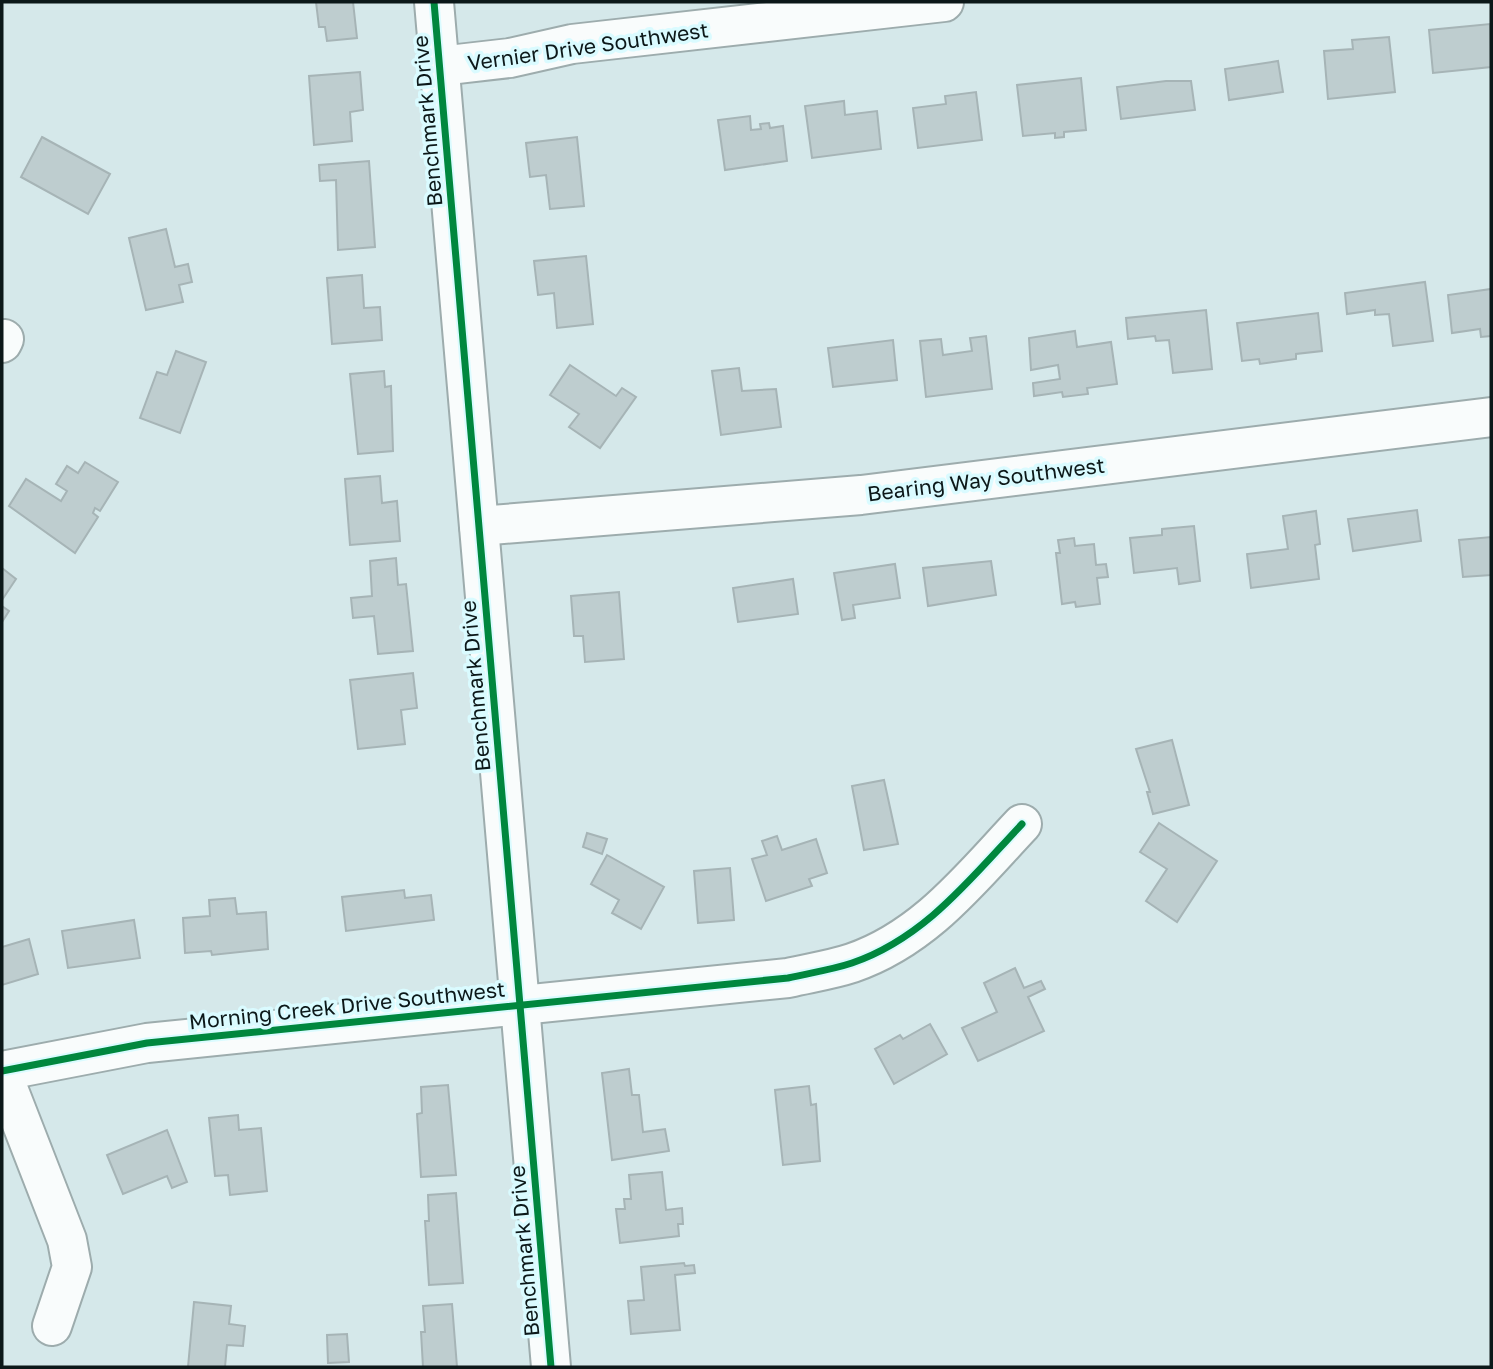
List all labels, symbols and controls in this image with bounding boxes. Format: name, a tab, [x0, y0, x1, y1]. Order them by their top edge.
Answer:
street label: Vernier Drive Southwest	[466, 16, 710, 76]
street label: Benchmark Drive	[407, 35, 447, 207]
street label: Bearing Way Southwest	[866, 452, 1106, 506]
street label: Benchmark Drive	[455, 600, 495, 772]
street label: Morning Creek Drive Southwest	[188, 975, 506, 1035]
street label: Benchmark Drive	[504, 1165, 544, 1337]

